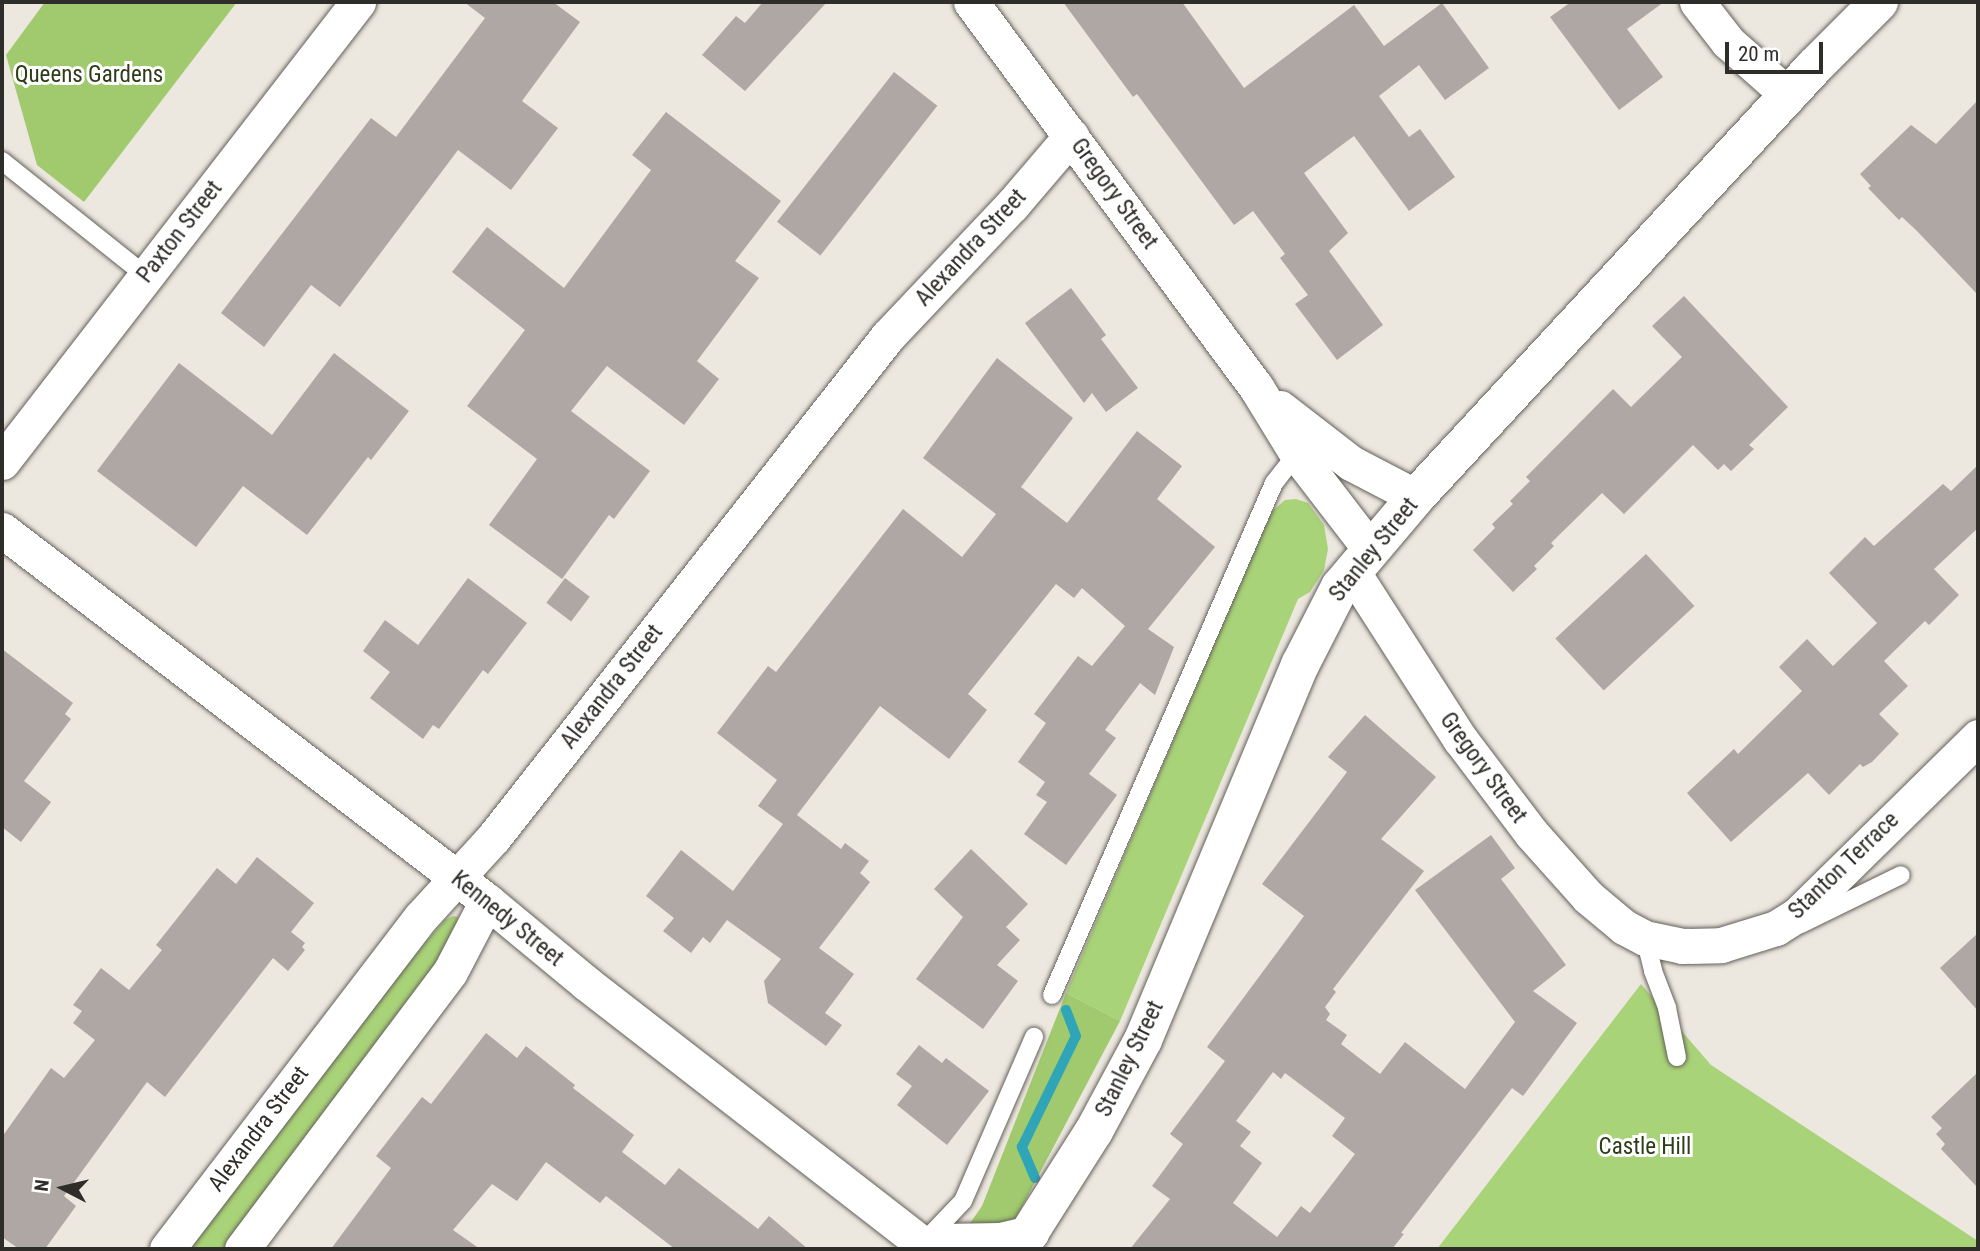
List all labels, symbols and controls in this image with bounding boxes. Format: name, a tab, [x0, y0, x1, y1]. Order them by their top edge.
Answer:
scale bar	[1728, 28, 1826, 72]
text: 20 m	[1738, 42, 1779, 66]
park label: Queens Gardens	[15, 61, 163, 89]
street label: Gregory Street	[1065, 133, 1163, 255]
street label: Paxton Street	[132, 175, 228, 289]
street label: Alexandra Street	[910, 184, 1032, 312]
street label: Stanley Street	[1324, 493, 1424, 607]
street label: Alexandra Street	[555, 620, 669, 754]
street label: Gregory Street	[1434, 707, 1532, 829]
street label: Stanton Terrace	[1783, 806, 1905, 926]
street label: Kennedy Street	[445, 865, 569, 973]
street label: Stanley Street	[1090, 997, 1170, 1121]
street label: Alexandra Street	[203, 1061, 315, 1197]
park label: Castle Hill	[1599, 1133, 1691, 1161]
north arrow	[28, 1153, 98, 1223]
text: N	[30, 1178, 54, 1193]

